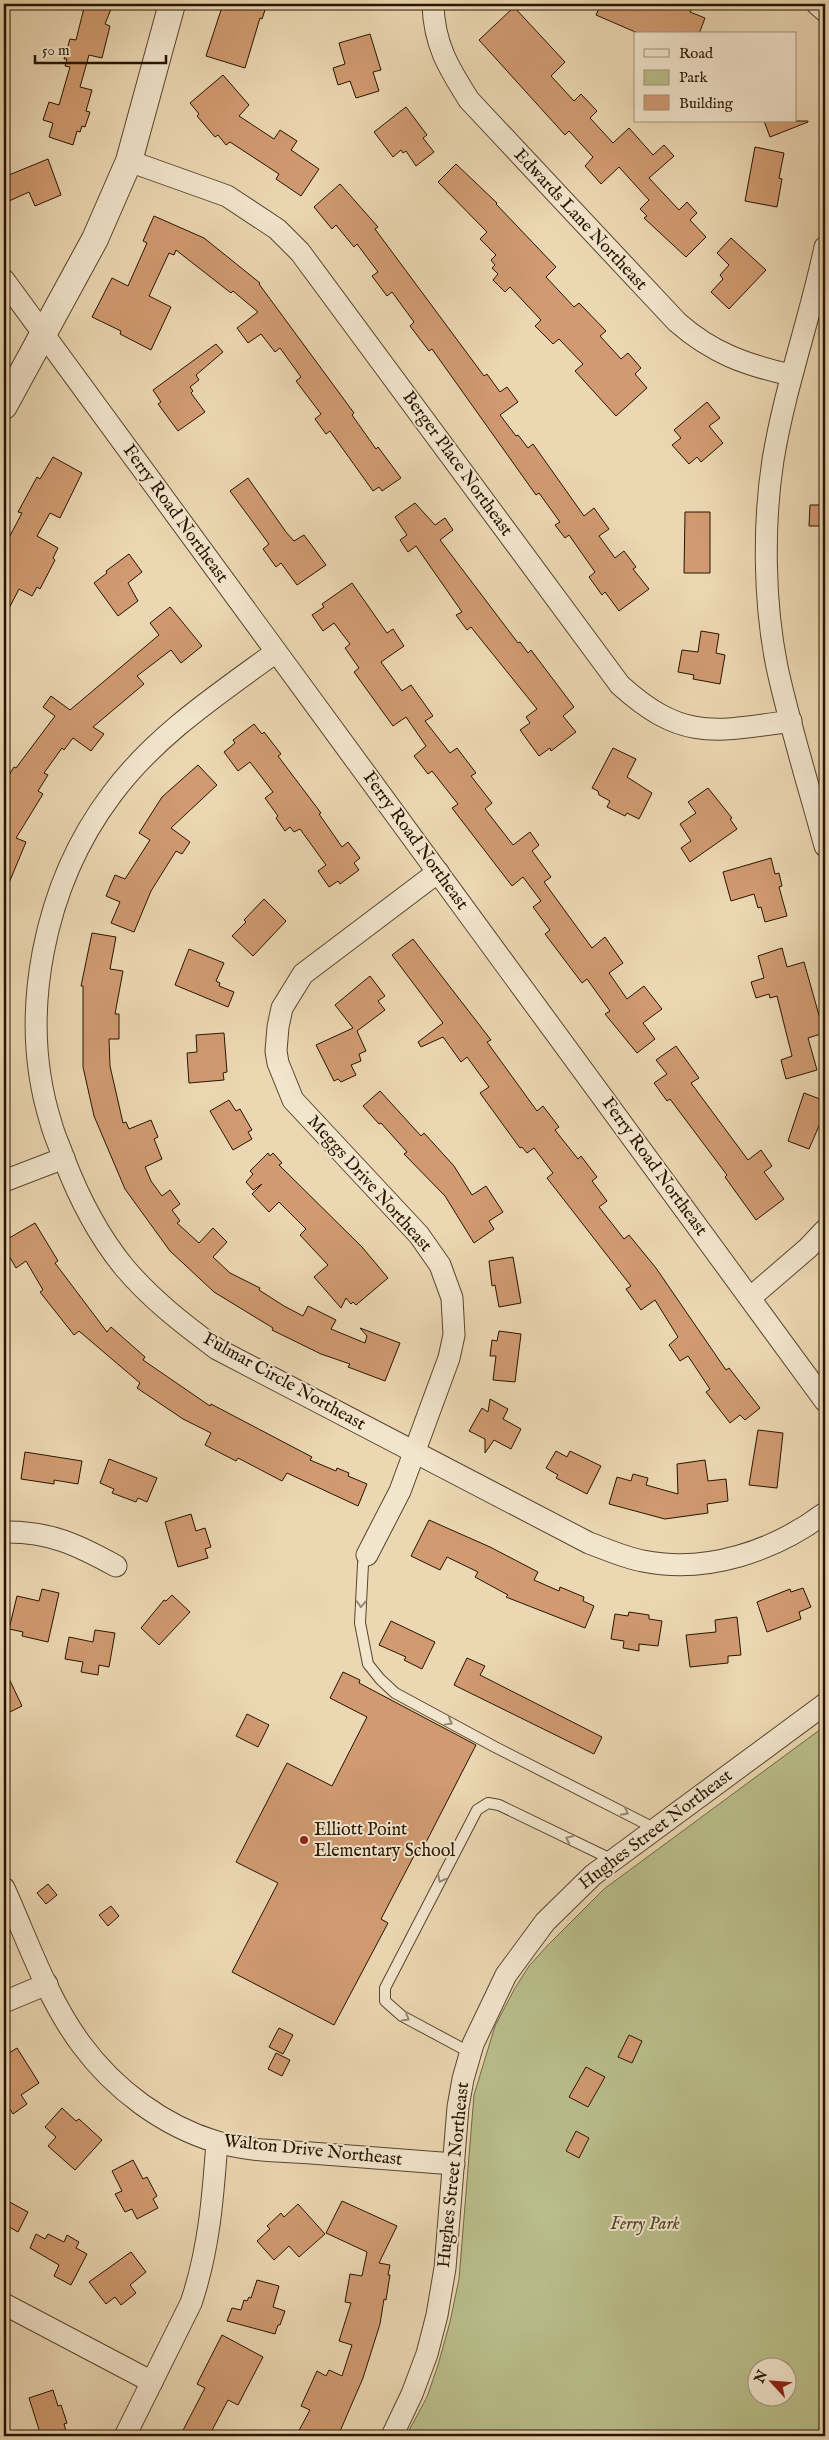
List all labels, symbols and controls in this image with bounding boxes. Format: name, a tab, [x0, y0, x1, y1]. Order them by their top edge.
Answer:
scale bar	[35, 32, 166, 64]
legend	[634, 32, 796, 122]
text: 50 m	[42, 41, 70, 60]
text: Road	[679, 44, 714, 63]
text: Park	[679, 68, 709, 87]
text: Building	[679, 94, 734, 113]
street label: Edwards Lane Northeast	[508, 144, 652, 296]
street label: Berger Place Northeast	[397, 387, 517, 541]
street label: Ferry Road Northeast	[117, 440, 233, 588]
street label: Ferry Road Northeast	[357, 767, 473, 915]
street label: Ferry Road Northeast	[596, 1093, 712, 1241]
street label: Meggs Drive Northeast	[301, 1111, 437, 1257]
street label: Fulmar Circle Northeast	[199, 1328, 369, 1436]
one-way arrow	[356, 1600, 367, 1608]
one-way arrow	[444, 1716, 453, 1726]
street label: Hughes Street Northeast	[575, 1765, 737, 1895]
one-way arrow	[620, 1806, 629, 1816]
place label: Elliott Point Elementary School	[314, 1819, 455, 1863]
marker: Elliott Point Elementary School	[298, 1834, 310, 1846]
one-way arrow	[565, 1835, 574, 1845]
one-way arrow	[437, 1874, 447, 1883]
one-way arrow	[400, 2012, 409, 2022]
street label: Hughes Street Northeast	[433, 2081, 475, 2269]
street label: Walton Drive Northeast	[223, 2130, 403, 2172]
park label: Ferry Park	[610, 2213, 680, 2236]
north arrow	[746, 2358, 796, 2408]
text: N	[750, 2367, 772, 2387]

